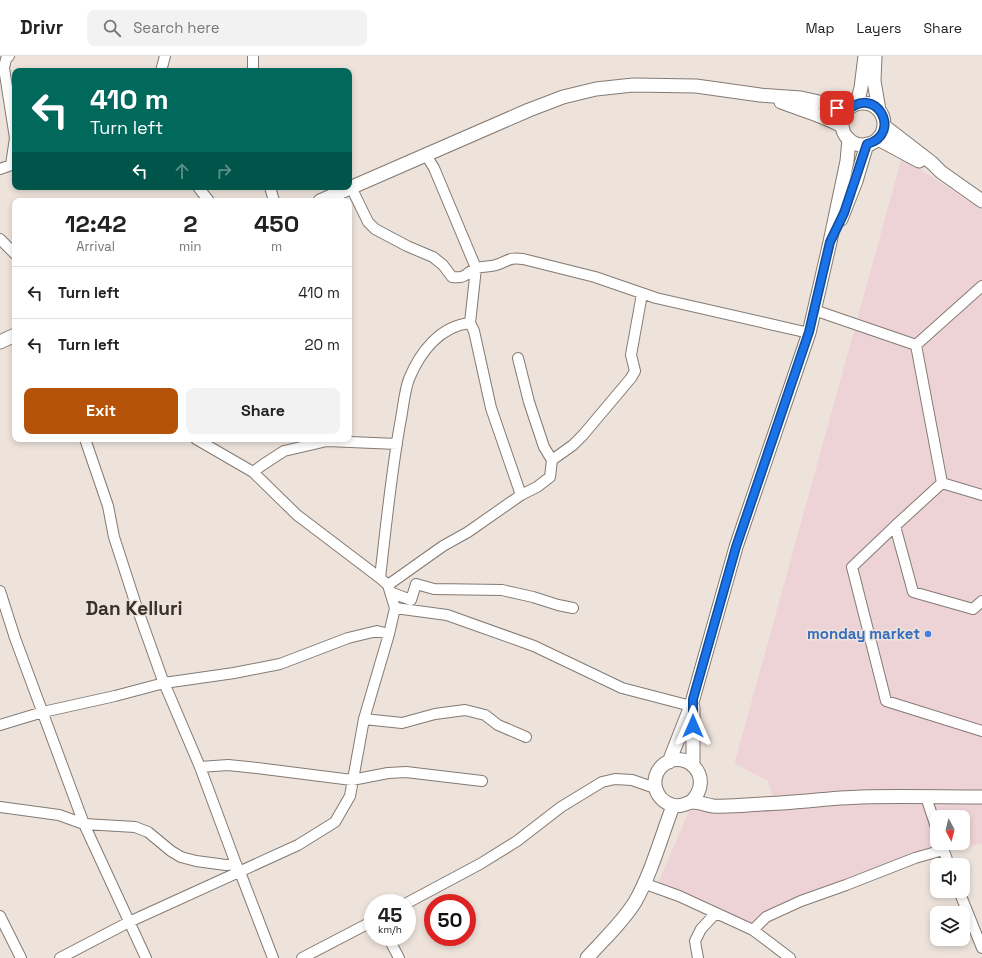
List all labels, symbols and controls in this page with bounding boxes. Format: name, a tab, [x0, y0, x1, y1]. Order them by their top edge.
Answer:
search box	[87, 10, 367, 46]
text: Drivr	[20, 15, 63, 40]
icon: search	[101, 17, 123, 39]
text: Search here	[133, 18, 220, 37]
text: Map	[805, 19, 835, 37]
text: Layers	[857, 19, 901, 37]
text: Share	[923, 19, 962, 37]
text: 410 m	[90, 81, 169, 117]
icon: left	[24, 84, 76, 136]
pin	[820, 91, 854, 125]
icon: arrive	[826, 97, 848, 119]
text: Turn left	[90, 116, 163, 139]
icon: left	[129, 160, 151, 182]
icon: ahead	[171, 160, 193, 182]
icon: right	[213, 160, 235, 182]
text: 12:42	[65, 208, 126, 239]
text: 2	[183, 208, 197, 239]
text: 450	[254, 208, 299, 239]
text: Arrival	[76, 238, 115, 255]
text: min	[179, 238, 201, 255]
text: m	[271, 238, 282, 255]
icon: left	[24, 282, 46, 304]
text: Turn left	[58, 283, 120, 302]
text: 410 m	[298, 283, 340, 302]
icon: left	[24, 334, 46, 356]
text: Turn left	[58, 335, 120, 354]
text: 20 m	[305, 335, 340, 354]
button: Exit	[24, 388, 178, 434]
button: Share	[186, 388, 340, 434]
district label: Dan Kelluri	[85, 596, 183, 621]
place label: monday market	[807, 624, 920, 643]
marker: monday market	[923, 629, 933, 639]
position arrow	[672, 705, 714, 747]
north arrow	[930, 810, 970, 850]
map controls	[930, 810, 970, 946]
button: sound	[930, 858, 970, 898]
speed limit sign: 50	[424, 894, 476, 946]
text: 45	[378, 902, 402, 928]
button: layers	[930, 906, 970, 946]
text: km/h	[378, 923, 402, 936]

